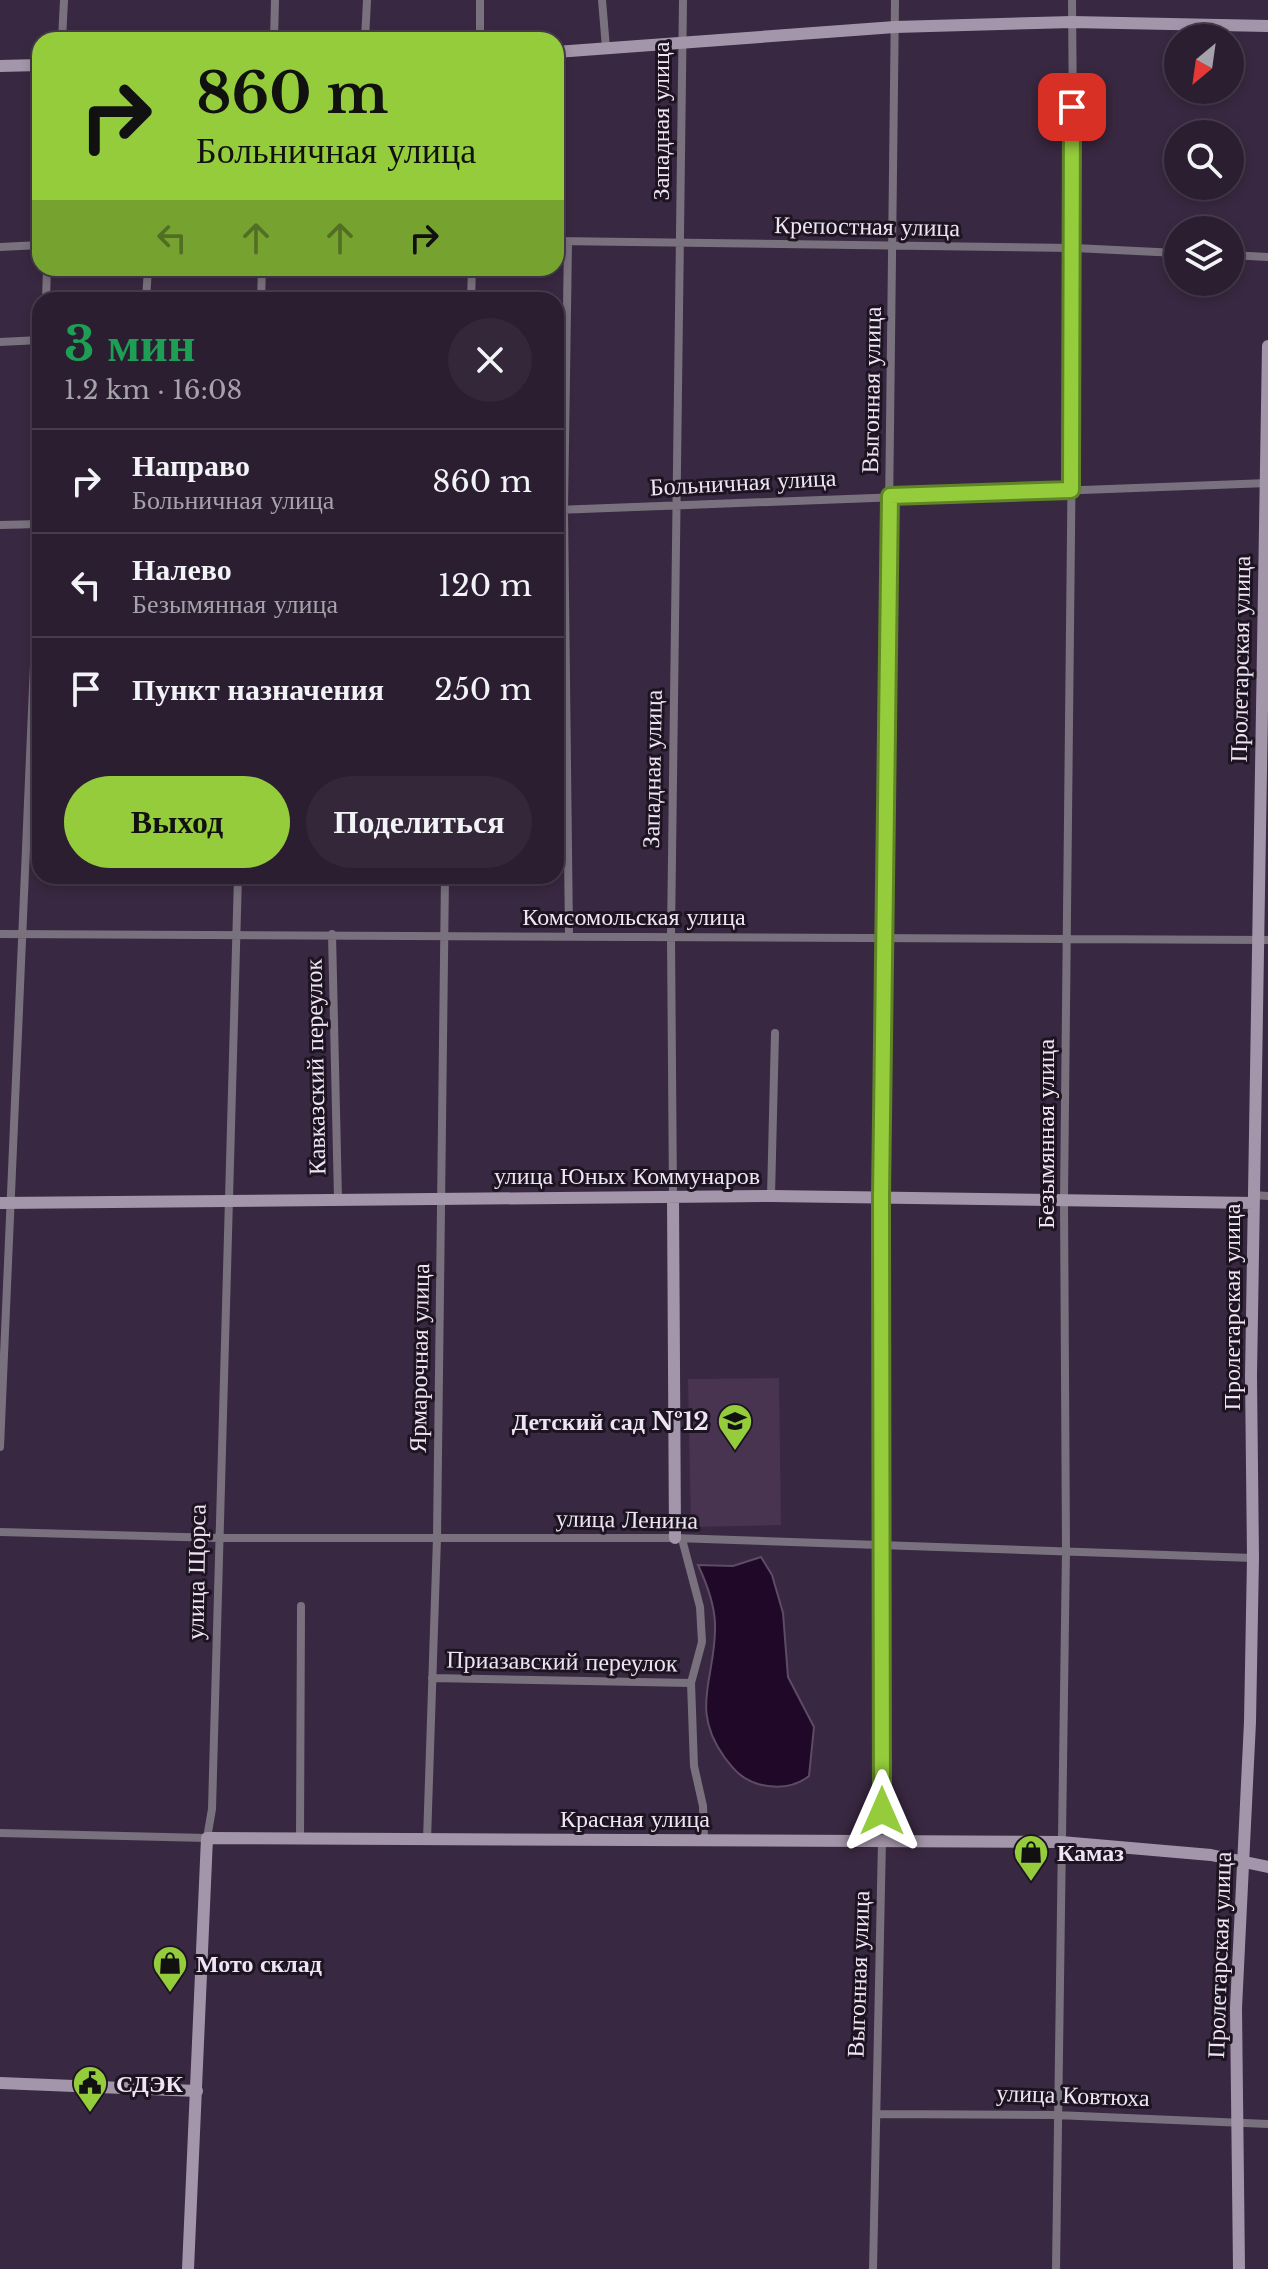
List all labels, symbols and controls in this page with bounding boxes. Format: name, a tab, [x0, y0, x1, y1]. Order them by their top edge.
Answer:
north arrow	[1164, 24, 1244, 104]
map controls	[1164, 24, 1244, 296]
street label: Западная улица	[646, 41, 675, 200]
text: 860 m	[196, 59, 388, 128]
icon: right	[64, 64, 168, 168]
pin	[1038, 73, 1106, 141]
icon: arrive	[1050, 85, 1094, 129]
button: search	[1164, 120, 1244, 200]
text: Больничная улица	[196, 128, 476, 173]
street label: Крепостная улица	[774, 210, 961, 242]
icon: left	[150, 216, 194, 260]
icon: ahead	[234, 216, 278, 260]
icon: ahead	[318, 216, 362, 260]
icon: right	[402, 216, 446, 260]
button: layers	[1164, 216, 1244, 296]
street label: Выгонная улица	[855, 306, 887, 474]
text: 3 мин	[64, 314, 195, 374]
button: close	[448, 318, 532, 402]
text: 1.2 km · 16:08	[64, 374, 242, 406]
text: Направо	[132, 447, 250, 484]
icon: right	[64, 459, 108, 503]
text: 860 m	[432, 463, 532, 500]
street label: Больничная улица	[649, 463, 837, 501]
text: Больничная улица	[132, 484, 334, 516]
text: Налево	[132, 551, 232, 588]
street label: Пролетарская улица	[1224, 555, 1256, 763]
icon: left	[64, 563, 108, 607]
text: 120 m	[438, 567, 532, 604]
text: Безымянная улица	[132, 588, 338, 620]
icon: arrive	[64, 667, 108, 711]
text: Пункт назначения	[132, 671, 384, 708]
text: 250 m	[434, 671, 532, 708]
street label: Западная улица	[636, 689, 668, 849]
button: Выход	[64, 776, 290, 868]
button: Поделиться	[306, 776, 532, 868]
street label: Комсомольская улица	[522, 902, 746, 931]
street label: Кавказский переулок	[299, 958, 331, 1175]
street label: Безымянная улица	[1031, 1039, 1060, 1229]
street label: улица Юных Коммунаров	[494, 1161, 760, 1190]
street label: Пролетарская улица	[1217, 1203, 1246, 1410]
street label: Ярмарочная улица	[403, 1263, 435, 1453]
school or university icon: Детский сад №12	[716, 1402, 754, 1452]
place label: Детский сад №12	[512, 1407, 709, 1436]
street label: улица Щорса	[180, 1503, 212, 1640]
street label: улица Ленина	[556, 1503, 699, 1535]
street label: Приазавский переулок	[446, 1644, 678, 1678]
position arrow	[840, 1769, 924, 1853]
street label: Красная улица	[560, 1804, 710, 1833]
shop icon: Камаз	[1012, 1833, 1050, 1883]
place label: Камаз	[1057, 1838, 1124, 1867]
street label: Пролетарская улица	[1201, 1851, 1237, 2059]
street label: Выгонная улица	[841, 1890, 875, 2058]
shop icon: Мото склад	[151, 1944, 189, 1994]
place label: Мото склад	[196, 1949, 322, 1978]
public building icon: СДЭК	[71, 2064, 109, 2114]
place label: СДЭК	[116, 2069, 184, 2098]
street label: улица Ковтюха	[996, 2078, 1151, 2112]

